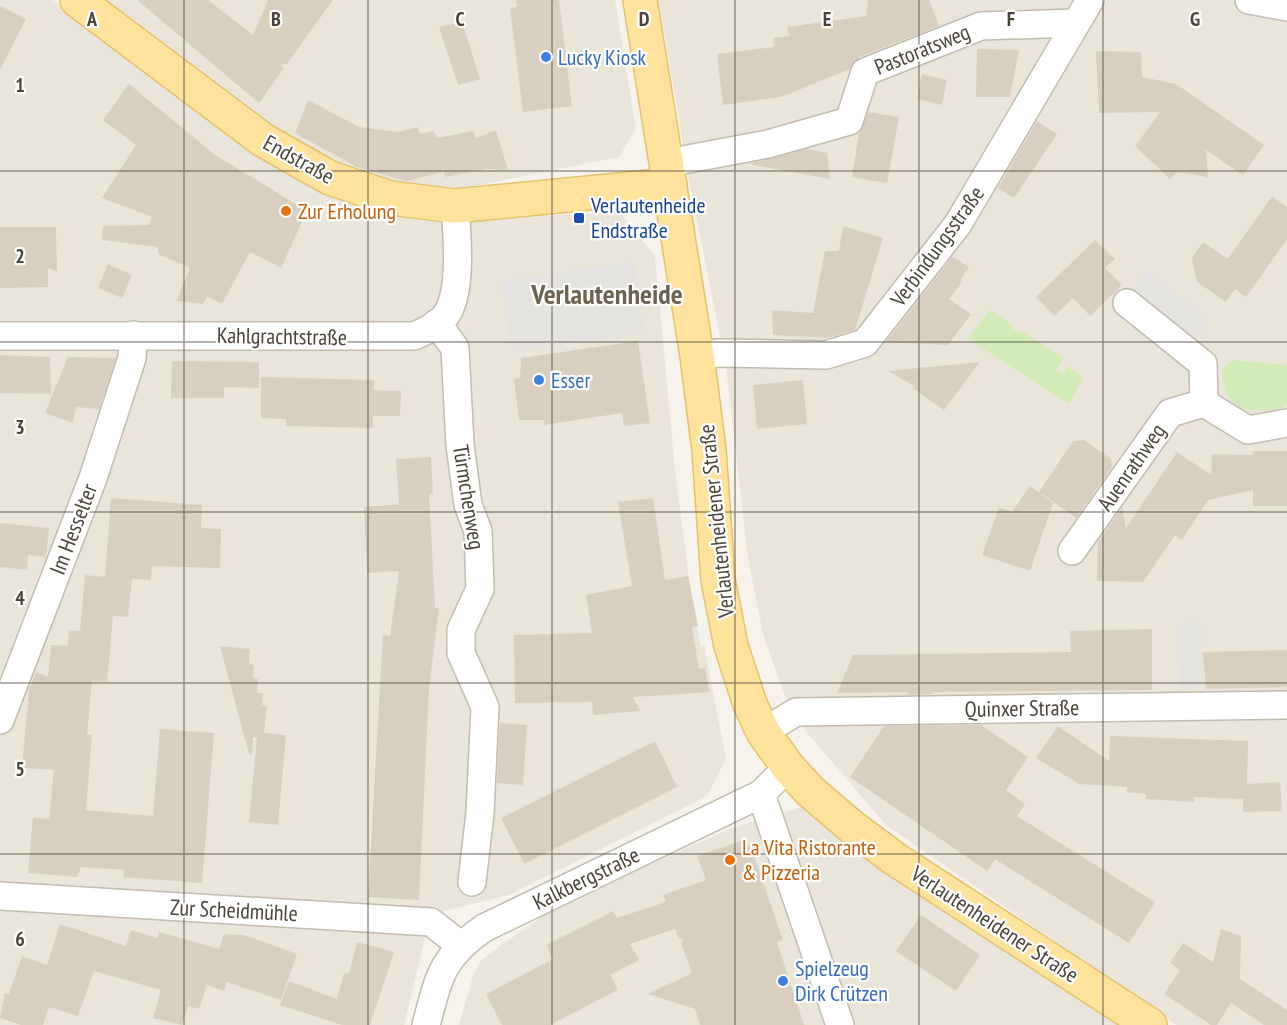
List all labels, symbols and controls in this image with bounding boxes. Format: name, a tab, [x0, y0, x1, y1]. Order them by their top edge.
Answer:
text: A	[86, 6, 98, 32]
text: B	[271, 6, 281, 32]
text: C	[455, 6, 465, 32]
text: D	[639, 6, 650, 32]
text: E	[823, 6, 831, 32]
text: F	[1007, 6, 1015, 32]
text: G	[1190, 6, 1200, 32]
street label: Pastoratsweg	[870, 17, 974, 81]
place label: Lucky Kiosk	[558, 43, 647, 71]
marker: Lucky Kiosk	[539, 50, 553, 64]
text: 1	[15, 72, 25, 98]
street label: Endstraße	[259, 128, 339, 190]
street label: Verbindungsstraße	[883, 180, 990, 312]
place label: Verlautenheide Endstraße	[590, 191, 705, 244]
place label: Zur Erholung	[298, 197, 396, 225]
marker: Zur Erholung	[279, 204, 293, 218]
marker: Verlautenheide Endstraße	[572, 211, 586, 225]
text: 2	[15, 243, 25, 269]
district label: Verlautenheide	[530, 275, 683, 312]
street label: Kahlgrachtstraße	[217, 321, 347, 351]
place label: Esser	[551, 366, 590, 394]
marker: Esser	[532, 373, 546, 387]
text: 3	[15, 414, 25, 440]
street label: Auenrathweg	[1091, 418, 1171, 516]
street label: Verlautenheidener Straße	[692, 423, 740, 620]
street label: Türmchenweg	[447, 443, 491, 551]
street label: Im Hesselter	[43, 480, 103, 578]
text: 4	[15, 585, 25, 611]
street label: Quinxer Straße	[964, 693, 1080, 723]
text: 5	[15, 756, 25, 782]
place label: La Vita Ristorante & Pizzeria	[742, 833, 876, 886]
street label: Kalkbergstraße	[528, 840, 644, 916]
marker: La Vita Ristorante & Pizzeria	[723, 853, 737, 867]
street label: Verlautenheidener Straße	[905, 859, 1084, 989]
street label: Zur Scheidmühle	[170, 893, 298, 927]
text: 6	[15, 926, 25, 952]
place label: Spielzeug Dirk Crützen	[795, 954, 888, 1007]
marker: Spielzeug Dirk Crützen	[776, 974, 790, 988]

